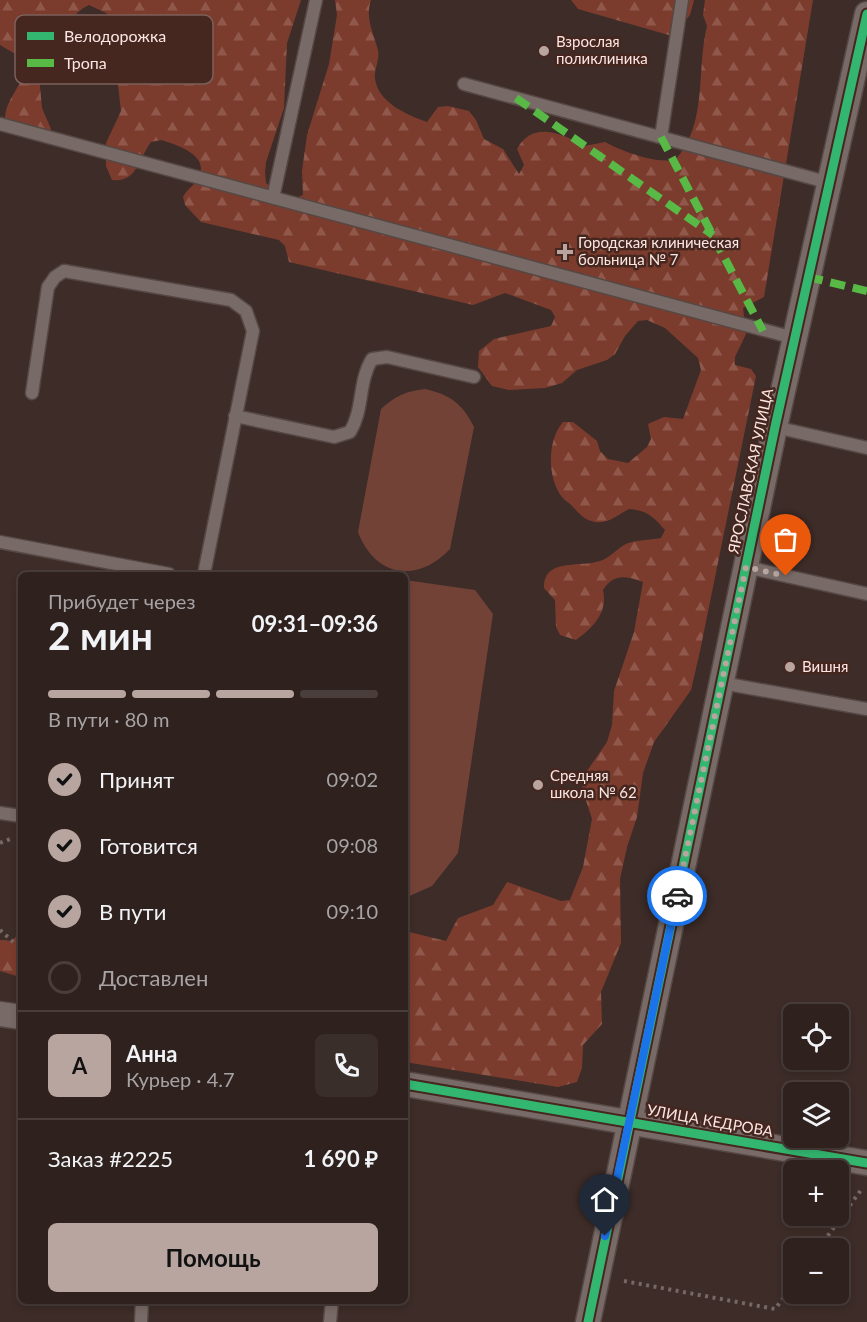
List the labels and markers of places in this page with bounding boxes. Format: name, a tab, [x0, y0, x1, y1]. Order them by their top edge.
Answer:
place label: Взрослая поликлиника	[556, 32, 648, 67]
marker: Взрослая поликлиника	[537, 44, 551, 58]
place label: Городская клиническая больница № 7	[578, 233, 739, 268]
marker: Городская клиническая больница № 7	[556, 243, 574, 261]
pin	[760, 514, 811, 576]
place label: Вишня	[802, 657, 848, 675]
marker: Вишня	[783, 660, 797, 674]
place label: Средняя школа № 62	[550, 766, 637, 801]
marker: Средняя школа № 62	[531, 778, 545, 792]
pin	[579, 1174, 630, 1236]

